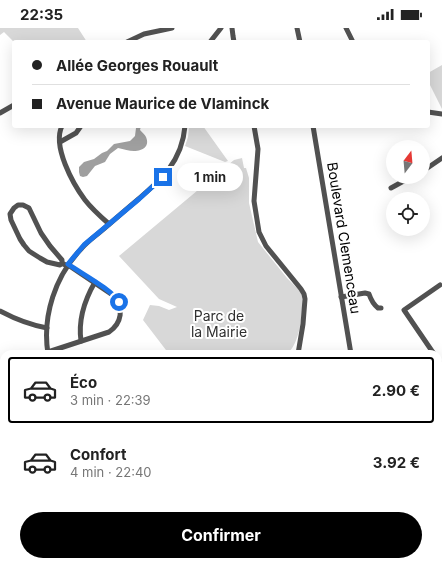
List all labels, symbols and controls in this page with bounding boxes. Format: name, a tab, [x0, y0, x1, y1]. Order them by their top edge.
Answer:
text: 22:35	[20, 5, 63, 24]
text: Allée Georges Rouault	[56, 56, 218, 75]
text: Avenue Maurice de Vlaminck	[56, 94, 269, 113]
north arrow	[386, 140, 430, 184]
map controls	[386, 140, 430, 236]
street label: Boulevard Clemenceau	[324, 161, 365, 315]
callout: 1 min	[177, 163, 243, 191]
route end	[154, 168, 172, 186]
text: 1 min	[194, 169, 226, 185]
button: locate	[386, 192, 430, 236]
route start	[110, 293, 128, 311]
park label: Parc de la Mairie	[191, 307, 247, 340]
icon: car	[22, 372, 58, 408]
text: Éco	[70, 373, 97, 392]
text: 2.90 €	[372, 381, 420, 400]
text: 3 min · 22:39	[70, 392, 151, 408]
icon: car	[22, 444, 58, 480]
text: Confort	[70, 445, 126, 464]
text: 3.92 €	[373, 453, 420, 472]
text: 4 min · 22:40	[70, 464, 152, 480]
button: Confirmer	[20, 512, 422, 558]

